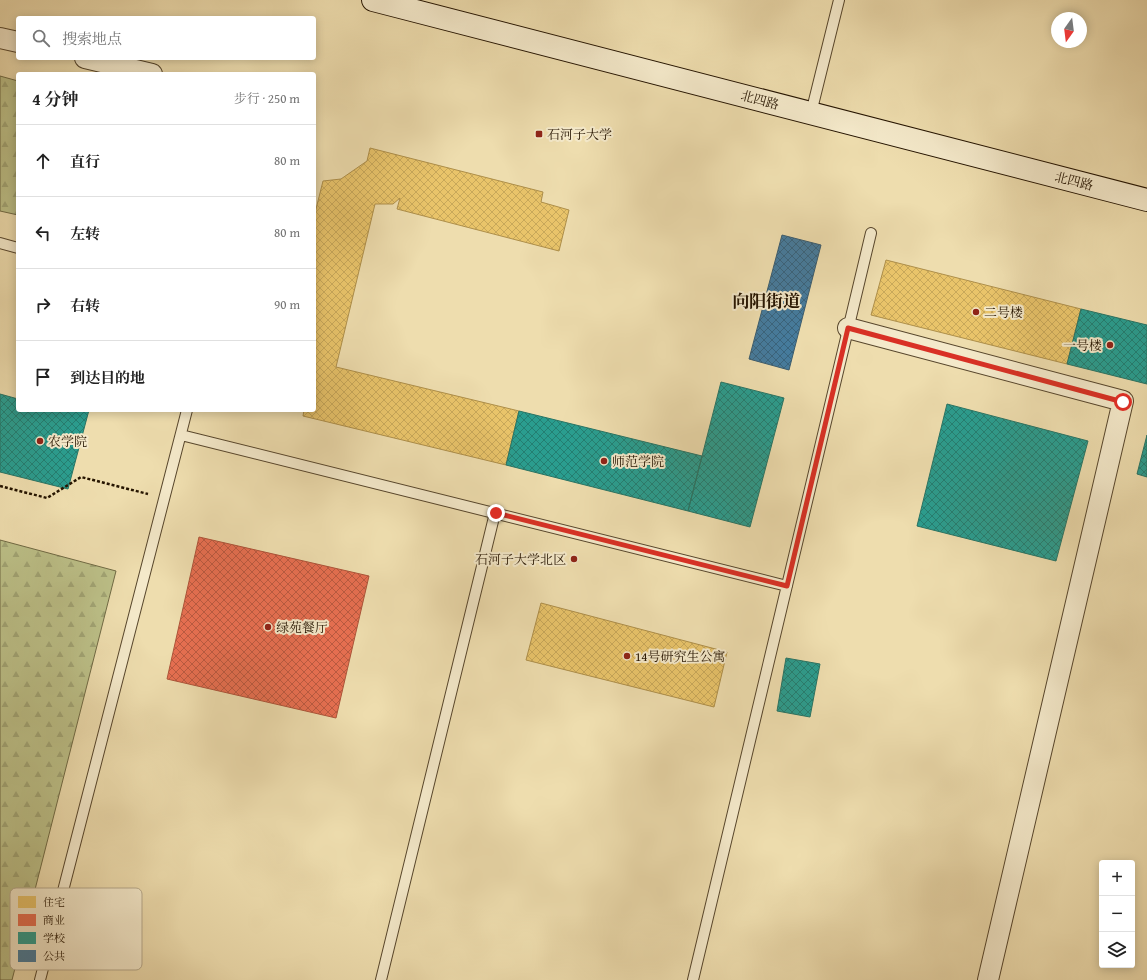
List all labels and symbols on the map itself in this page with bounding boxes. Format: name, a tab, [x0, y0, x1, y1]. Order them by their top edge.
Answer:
north arrow	[1051, 12, 1087, 48]
street label: 北四路	[739, 86, 781, 114]
place label: 石河子大学	[547, 125, 612, 144]
marker: 石河子大学	[534, 129, 544, 139]
street label: 北四路	[1053, 167, 1095, 195]
district label: 向阳街道	[732, 288, 800, 313]
place label: 二号楼	[984, 303, 1023, 322]
marker: 二号楼	[971, 307, 981, 317]
place label: 一号楼	[1063, 336, 1102, 355]
marker: 一号楼	[1105, 340, 1115, 350]
route start	[1114, 393, 1132, 411]
place label: 农学院	[48, 432, 87, 451]
marker: 农学院	[35, 436, 45, 446]
place label: 师范学院	[612, 452, 664, 471]
marker: 师范学院	[599, 456, 609, 466]
route end	[487, 504, 505, 522]
place label: 石河子大学北区	[475, 550, 566, 569]
marker: 石河子大学北区	[569, 554, 579, 564]
place label: 绿苑餐厅	[276, 618, 328, 637]
marker: 绿苑餐厅	[263, 622, 273, 632]
place label: 14号研究生公寓	[635, 647, 726, 666]
marker: 14号研究生公寓	[622, 651, 632, 661]
legend	[10, 888, 142, 970]
text: 住宅	[43, 894, 65, 910]
text: 商业	[43, 912, 65, 928]
text: 学校	[43, 930, 65, 946]
text: 公共	[43, 948, 65, 964]

